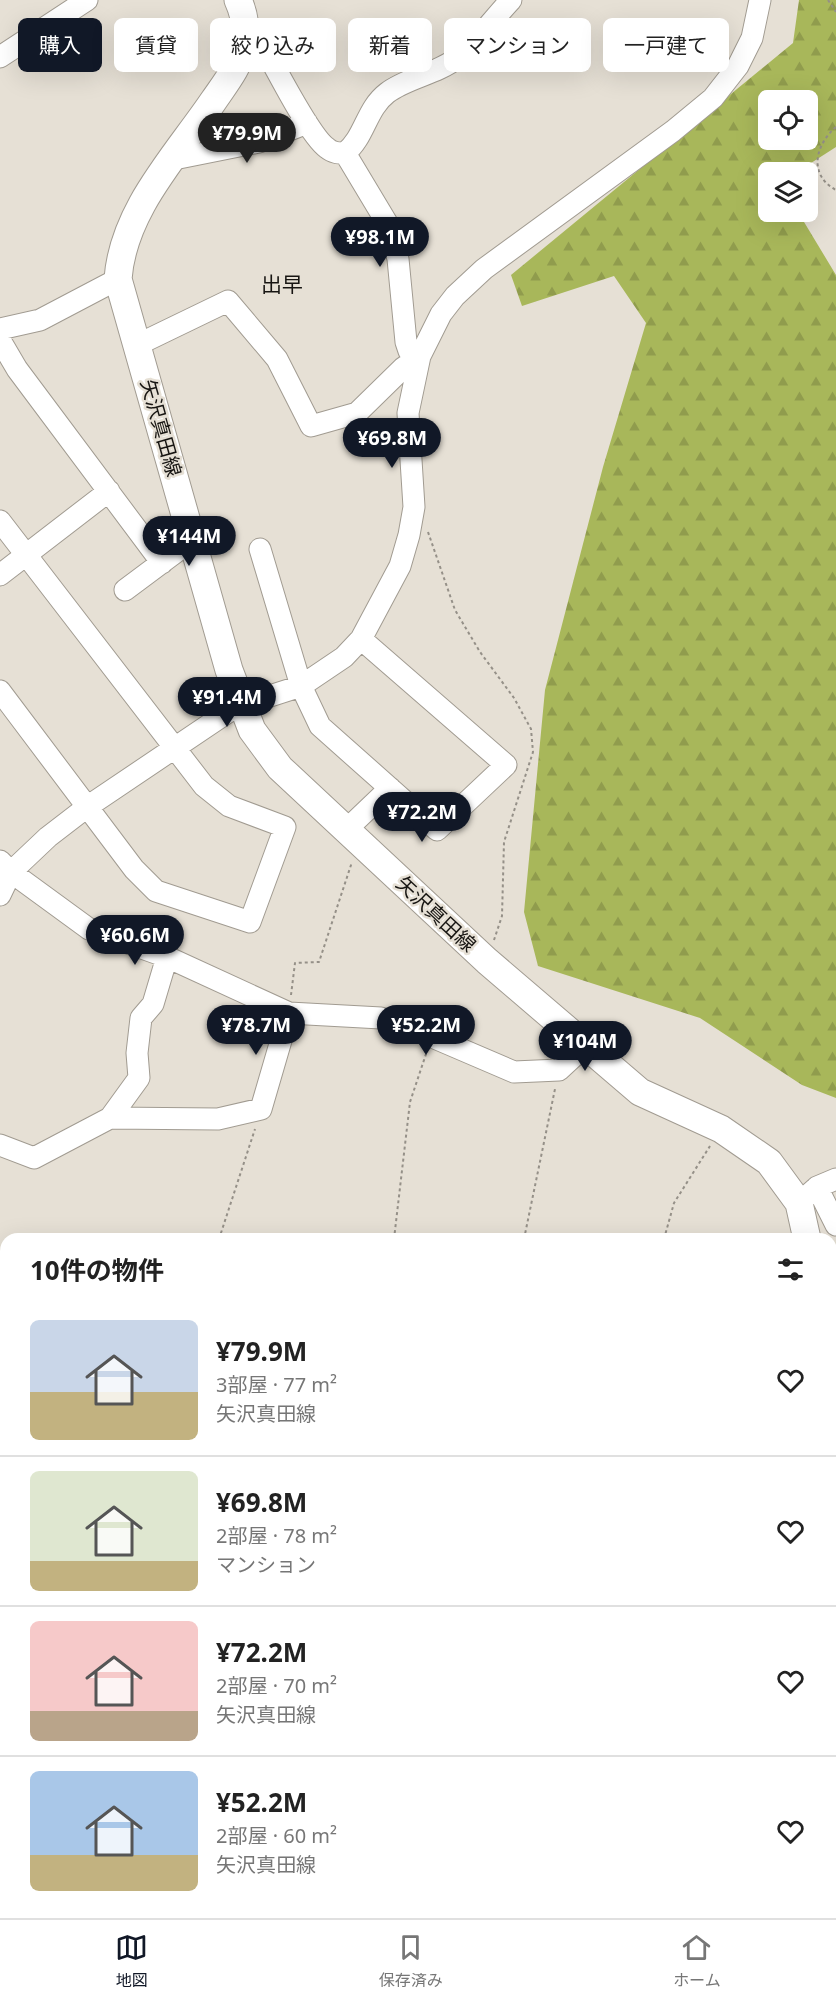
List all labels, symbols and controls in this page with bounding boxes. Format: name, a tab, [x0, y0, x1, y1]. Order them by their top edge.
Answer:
chip: 購入	[18, 18, 102, 72]
chip: 賃貸	[114, 18, 198, 72]
chip: 絞り込み	[210, 18, 336, 72]
chip: 新着	[348, 18, 432, 72]
chip: マンション	[444, 18, 591, 72]
chip: 一戸建て	[603, 18, 729, 72]
map controls	[758, 90, 818, 222]
button: locate	[758, 90, 818, 150]
pin: ¥79.9M	[198, 113, 296, 164]
text: ¥79.9M	[212, 119, 282, 146]
button: layers	[758, 162, 818, 222]
pin: ¥98.1M	[331, 217, 429, 268]
text: ¥98.1M	[345, 223, 415, 250]
district label: 出早	[261, 270, 303, 298]
street label: 矢沢真田線	[135, 376, 188, 480]
pin: ¥69.8M	[343, 418, 441, 469]
text: ¥69.8M	[357, 424, 427, 451]
pin: ¥144M	[147, 516, 231, 567]
text: ¥144M	[157, 522, 221, 549]
pin: ¥91.4M	[178, 677, 276, 728]
text: ¥91.4M	[192, 683, 262, 710]
pin: ¥72.2M	[373, 792, 471, 843]
text: ¥72.2M	[387, 798, 457, 825]
street label: 矢沢真田線	[391, 870, 482, 958]
pin: ¥60.6M	[86, 915, 184, 966]
text: ¥60.6M	[100, 921, 170, 948]
pin: ¥78.7M	[207, 1005, 305, 1056]
pin: ¥52.2M	[377, 1005, 475, 1056]
text: ¥78.7M	[221, 1011, 291, 1038]
text: ¥52.2M	[391, 1011, 461, 1038]
pin: ¥104M	[543, 1021, 627, 1072]
text: ¥104M	[553, 1027, 617, 1054]
text: 10件の物件	[30, 1252, 164, 1288]
icon: filters	[774, 1253, 807, 1286]
text: ¥79.9M	[216, 1333, 307, 1369]
icon: home	[78, 1344, 150, 1416]
icon: heart	[774, 1364, 807, 1397]
text: 3部屋 · 77 m²	[216, 1371, 337, 1398]
text: 矢沢真田線	[216, 1400, 316, 1427]
text: ¥69.8M	[216, 1484, 307, 1520]
icon: home	[78, 1495, 150, 1567]
icon: heart	[774, 1515, 807, 1548]
text: 2部屋 · 78 m²	[216, 1522, 337, 1549]
text: マンション	[216, 1551, 316, 1578]
text: ¥72.2M	[216, 1634, 307, 1670]
icon: home	[78, 1645, 150, 1717]
icon: heart	[774, 1665, 807, 1698]
text: 2部屋 · 70 m²	[216, 1672, 337, 1699]
text: 矢沢真田線	[216, 1701, 316, 1728]
text: ¥52.2M	[216, 1784, 307, 1820]
icon: home	[78, 1795, 150, 1867]
icon: heart	[774, 1815, 807, 1848]
text: 2部屋 · 60 m²	[216, 1822, 337, 1849]
text: 矢沢真田線	[216, 1851, 316, 1878]
tab: 地図	[115, 1931, 148, 1991]
tab: 保存済み	[379, 1931, 443, 1991]
tab: ホーム	[673, 1931, 721, 1991]

